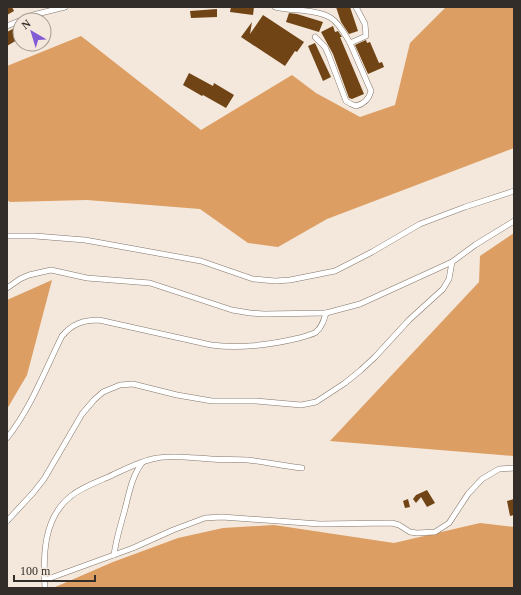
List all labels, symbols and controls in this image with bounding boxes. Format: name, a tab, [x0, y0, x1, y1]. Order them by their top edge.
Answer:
north arrow	[12, 12, 52, 52]
text: N	[19, 17, 33, 31]
scale bar	[14, 557, 95, 583]
text: 100 m	[20, 564, 51, 578]

